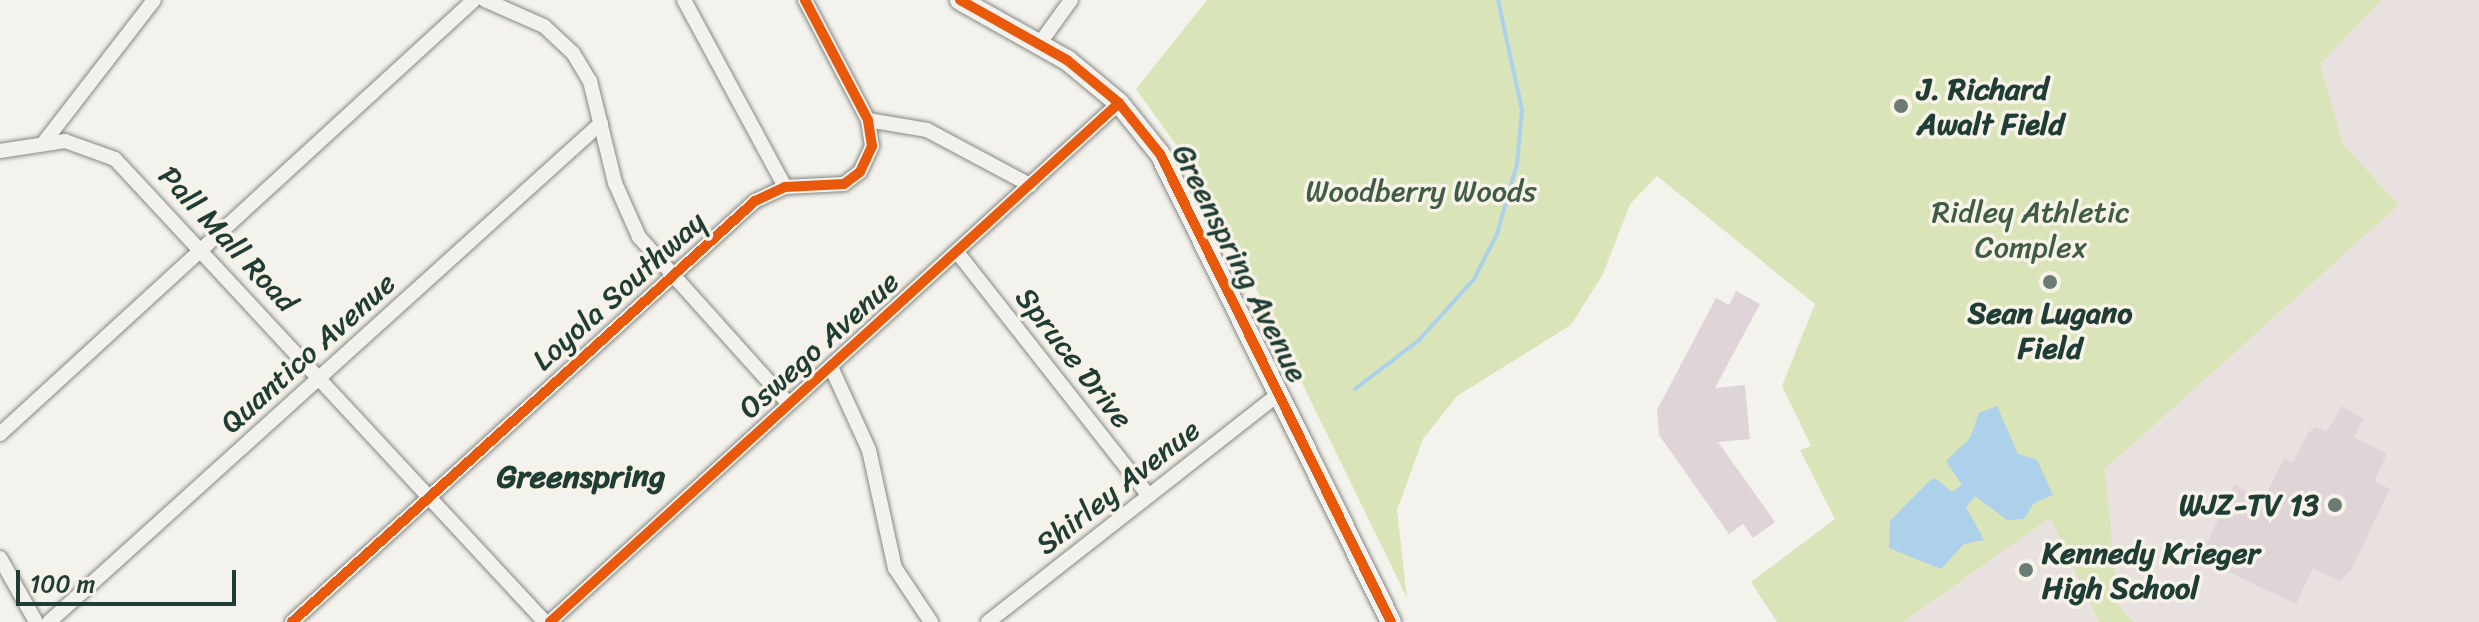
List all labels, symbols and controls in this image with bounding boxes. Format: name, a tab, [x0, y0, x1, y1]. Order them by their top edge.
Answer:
place label: J. Richard Awalt Field	[1917, 71, 2065, 142]
marker: J. Richard Awalt Field	[1892, 97, 1910, 115]
street label: Greenspring Avenue	[1165, 138, 1315, 388]
street label: Pall Mall Road	[151, 158, 305, 320]
park label: Woodberry Woods	[1305, 173, 1537, 209]
park label: Ridley Athletic Complex	[1932, 194, 2130, 264]
street label: Loyola Southway	[525, 203, 713, 379]
street label: Oswego Avenue	[731, 264, 907, 426]
street label: Quantico Avenue	[214, 265, 402, 441]
marker: Sean Lugano Field	[2041, 273, 2059, 291]
street label: Spruce Drive	[1008, 280, 1140, 436]
place label: Sean Lugano Field	[1968, 295, 2132, 366]
street label: Shirley Avenue	[1029, 412, 1207, 562]
district label: Greenspring	[497, 458, 665, 496]
place label: WJZ-TV 13	[2179, 487, 2319, 523]
marker: WJZ-TV 13	[2326, 496, 2344, 514]
place label: Kennedy Krieger High School	[2042, 535, 2259, 606]
scale bar	[20, 554, 240, 604]
marker: Kennedy Krieger High School	[2017, 561, 2035, 579]
text: 100 m	[30, 563, 95, 605]

